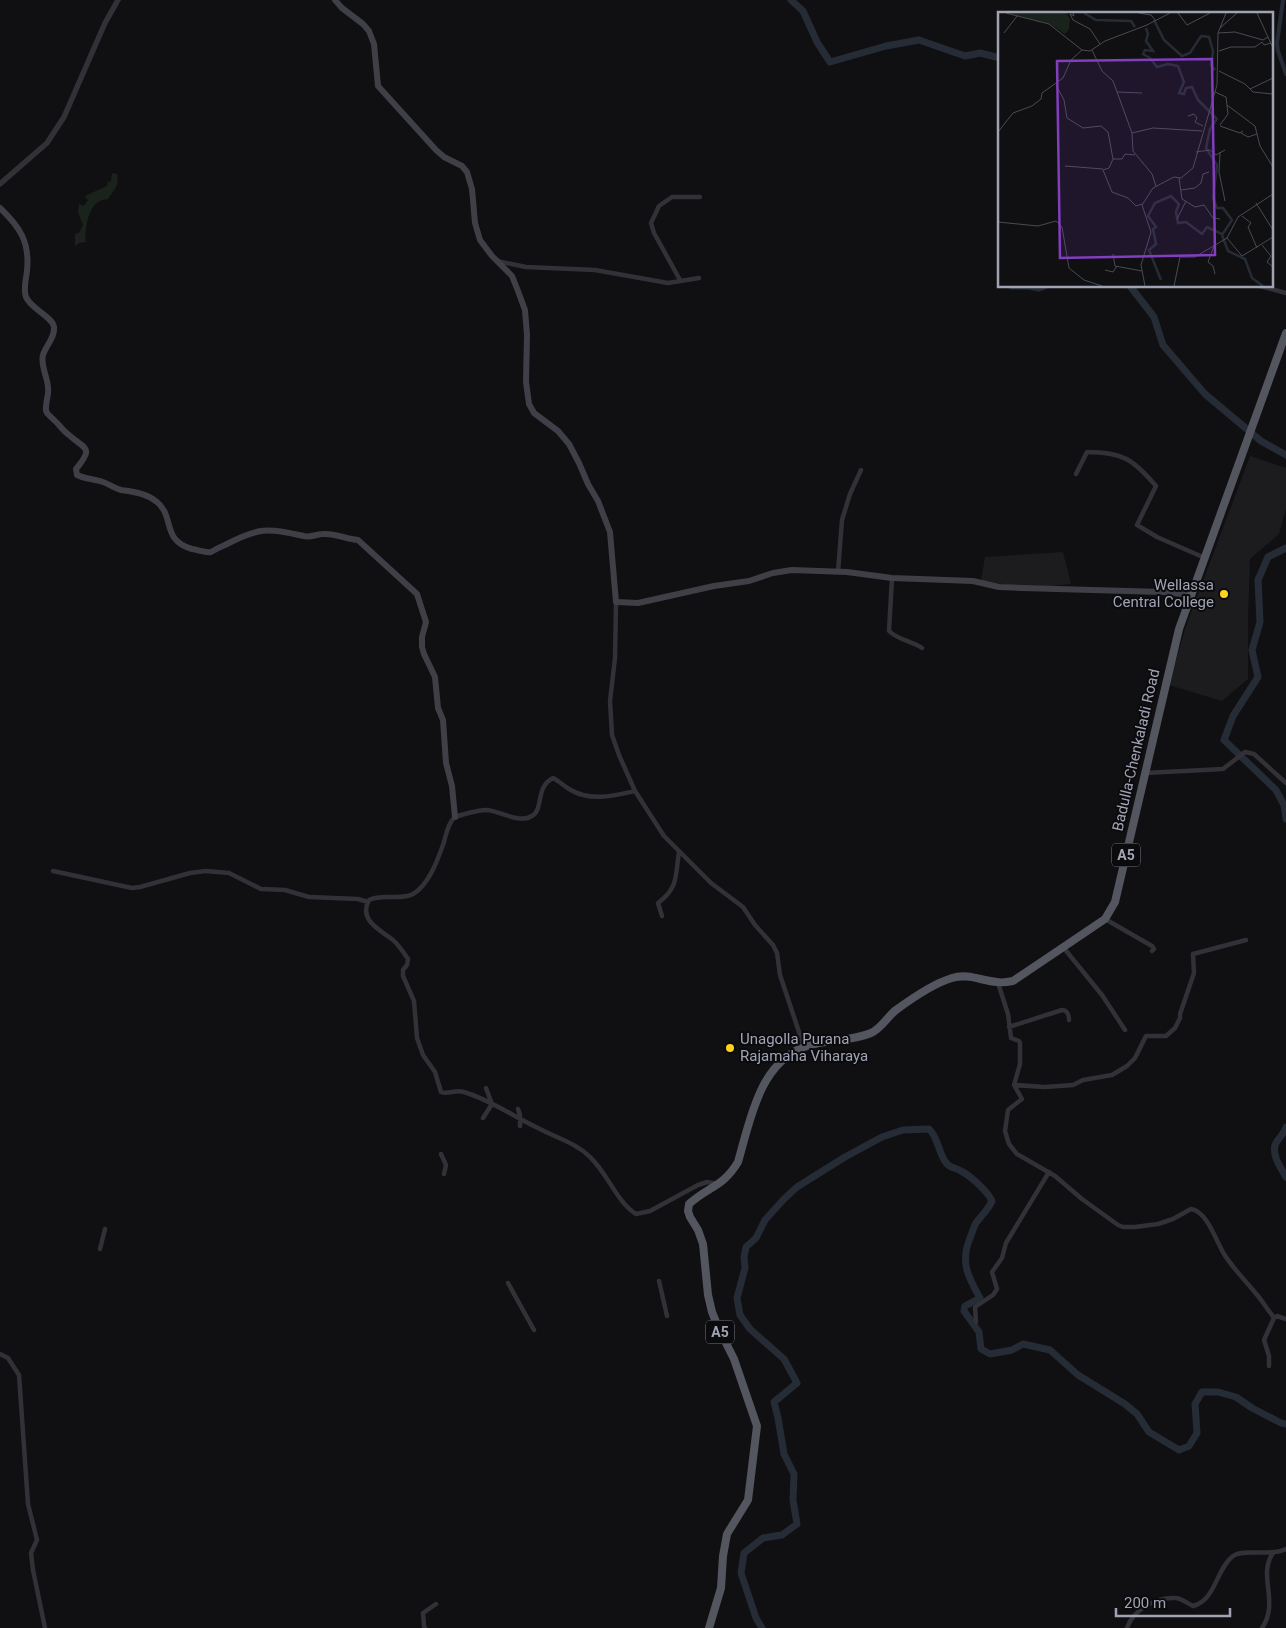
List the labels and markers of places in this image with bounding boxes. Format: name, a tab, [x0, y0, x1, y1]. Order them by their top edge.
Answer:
place label: Wellassa Central College	[1113, 576, 1214, 611]
marker: Wellassa Central College	[1218, 588, 1230, 600]
place label: Unagolla Purana Rajamaha Viharaya	[740, 1030, 868, 1065]
marker: Unagolla Purana Rajamaha Viharaya	[724, 1042, 736, 1054]

